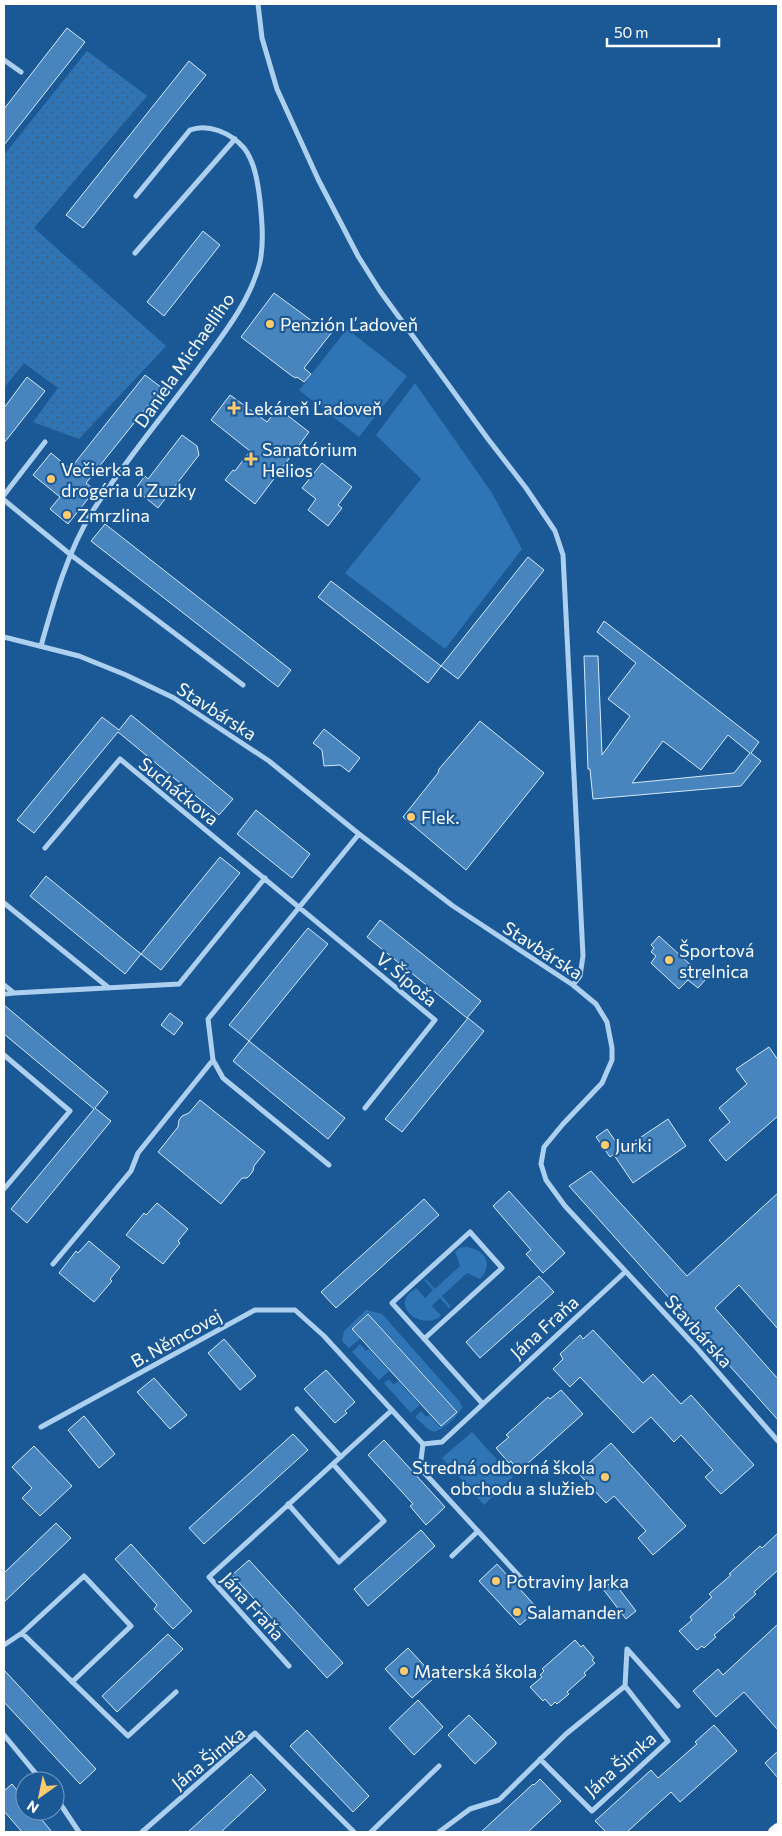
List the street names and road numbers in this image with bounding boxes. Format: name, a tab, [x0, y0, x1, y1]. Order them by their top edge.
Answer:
street label: Daniela Michaelliho	[129, 288, 239, 432]
street label: Stavbárska	[173, 677, 261, 745]
street label: Sucháčkova	[135, 752, 223, 830]
street label: Stavbárska	[499, 916, 587, 984]
street label: V. Šípoša	[372, 947, 442, 1011]
street label: Stavbárska	[661, 1290, 737, 1372]
street label: Jána Fraňa	[505, 1291, 583, 1363]
street label: B. Němcovej	[127, 1304, 225, 1372]
street label: Jána Fraňa	[217, 1567, 289, 1645]
street label: Jána Šimka	[167, 1722, 249, 1794]
street label: Jána Šimka	[580, 1727, 660, 1801]

